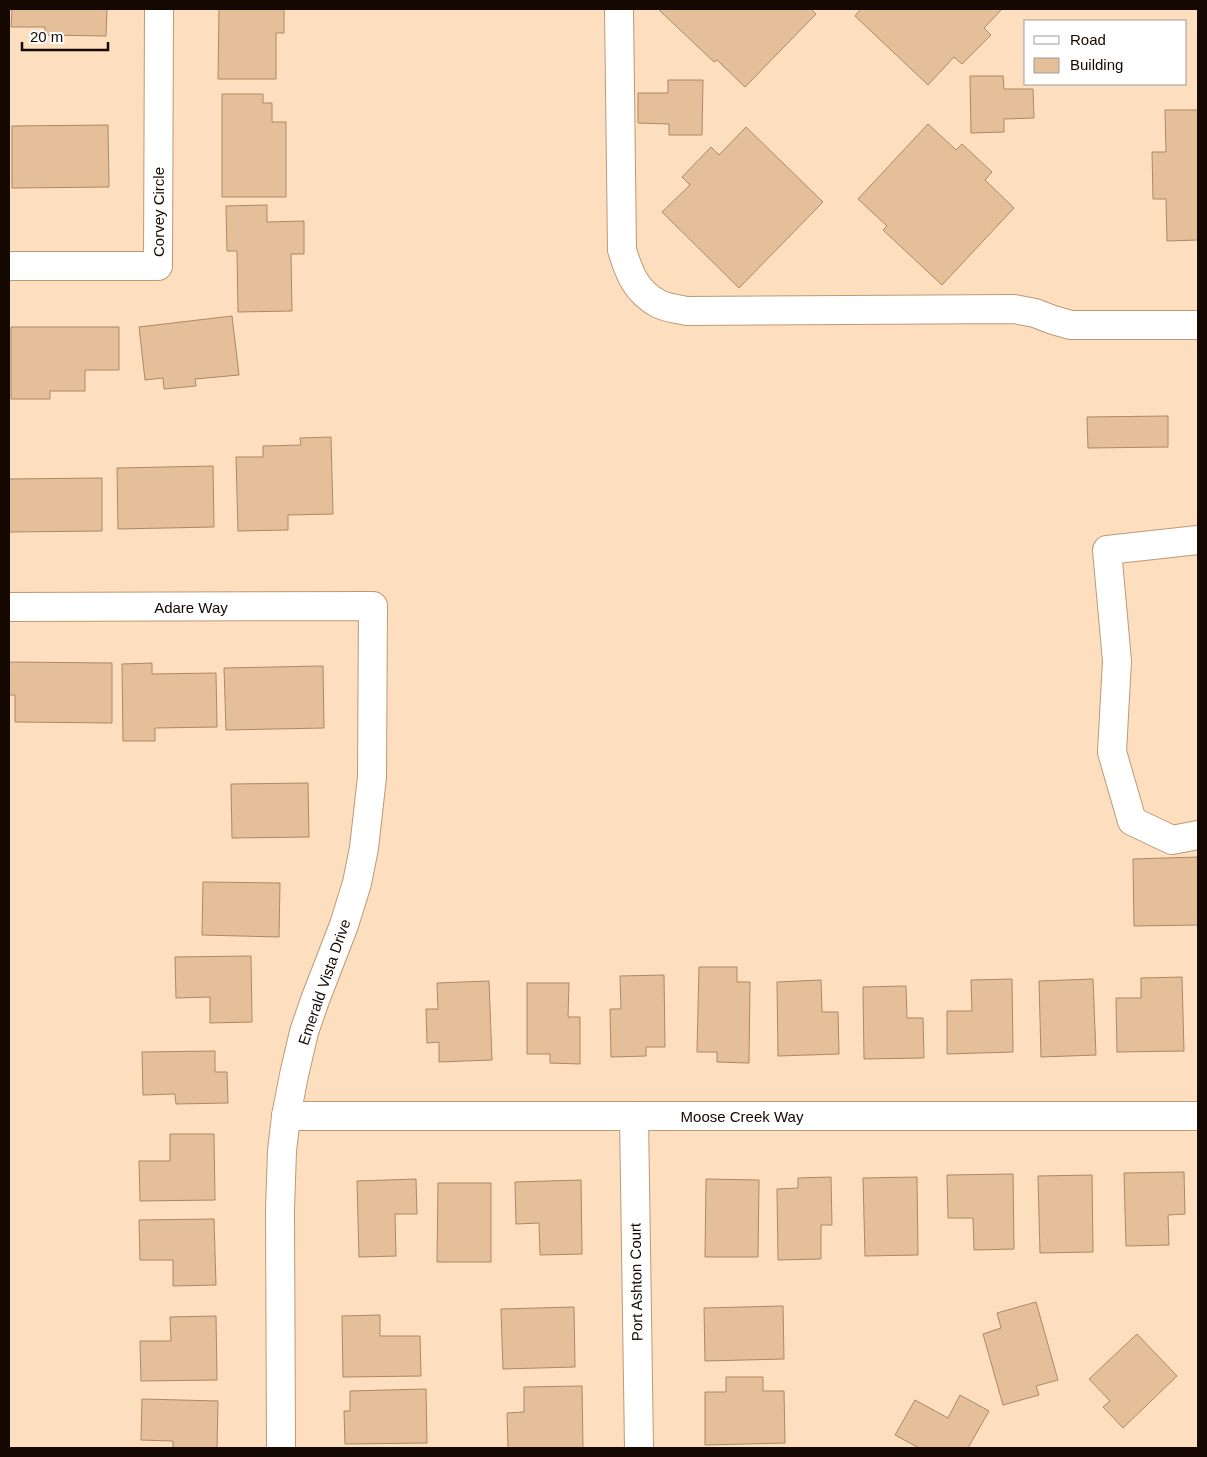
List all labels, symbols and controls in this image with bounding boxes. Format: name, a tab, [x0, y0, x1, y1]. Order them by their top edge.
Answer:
scale bar	[22, 20, 109, 52]
legend	[1024, 20, 1187, 85]
text: 20 m	[30, 28, 63, 45]
text: Road	[1070, 31, 1106, 48]
text: Building	[1070, 56, 1123, 73]
street label: Corvey Circle	[150, 167, 167, 257]
street label: Adare Way	[154, 599, 228, 616]
street label: Emerald Vista Drive	[294, 917, 354, 1047]
street label: Moose Creek Way	[681, 1108, 804, 1125]
street label: Port Ashton Court	[626, 1222, 646, 1341]

